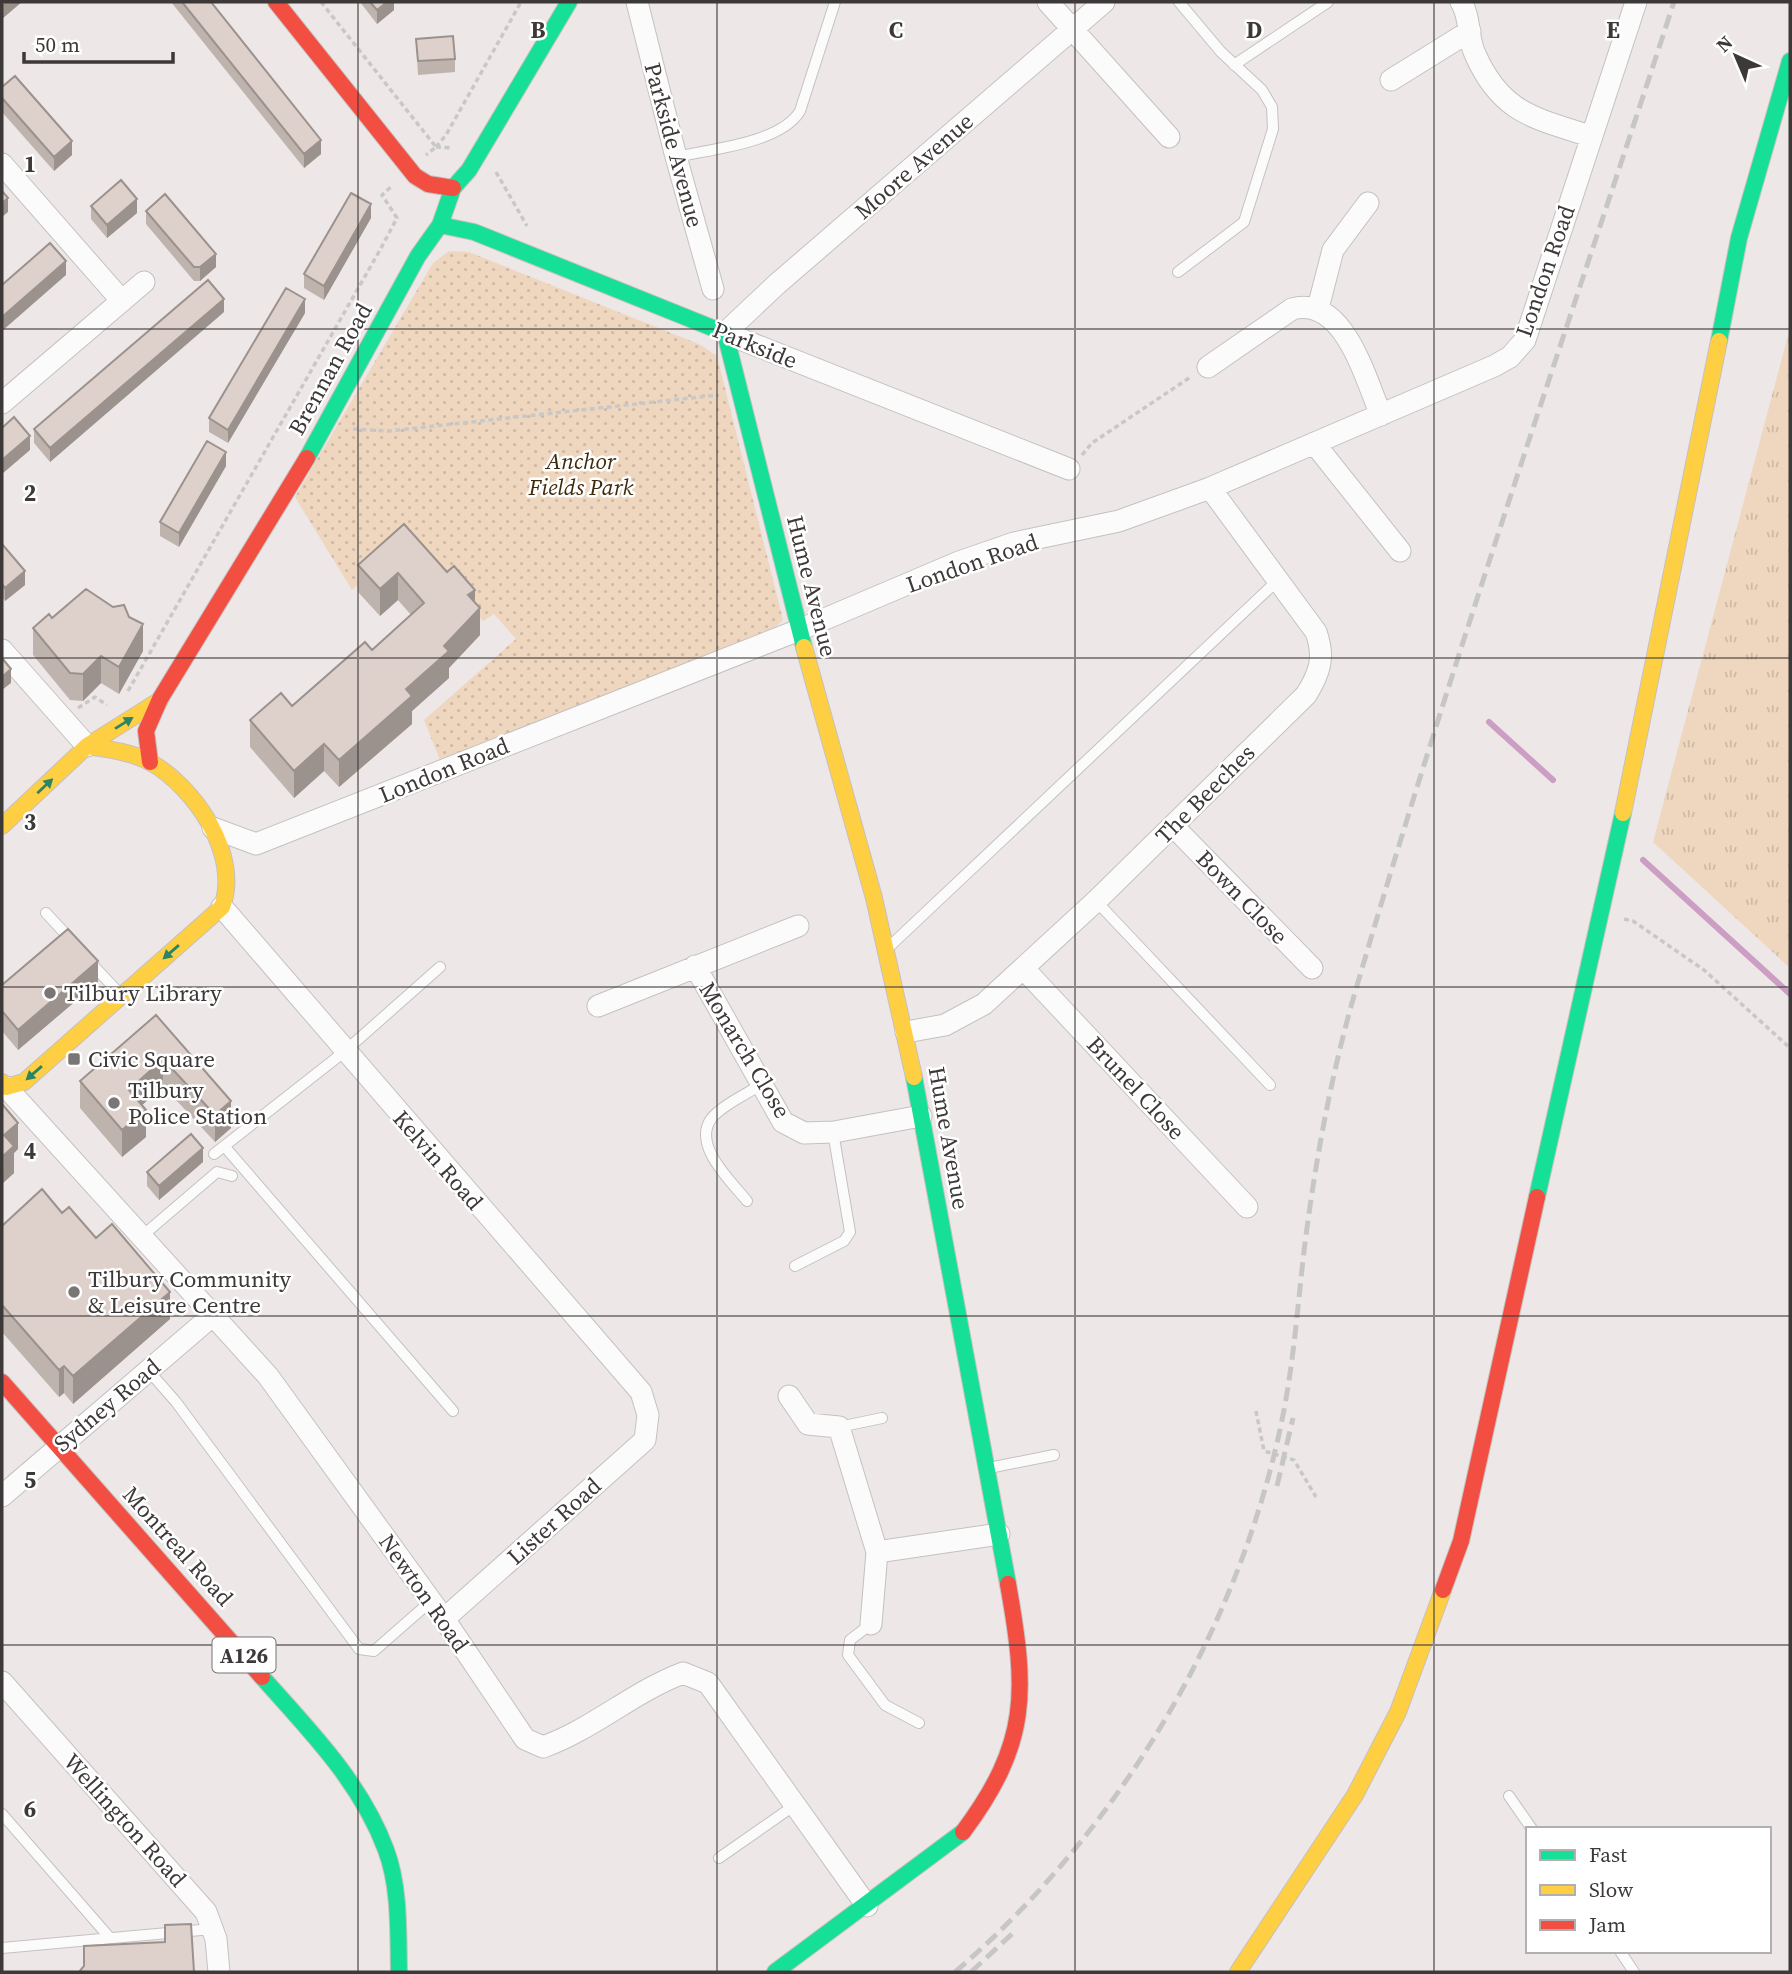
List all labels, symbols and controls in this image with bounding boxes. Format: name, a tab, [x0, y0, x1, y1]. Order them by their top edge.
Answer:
text: B	[531, 14, 546, 46]
text: C	[889, 14, 903, 46]
text: D	[1246, 14, 1262, 46]
text: E	[1606, 14, 1620, 46]
scale bar	[24, 21, 173, 65]
north arrow	[1701, 21, 1771, 91]
text: 50 m	[35, 30, 80, 59]
text: N	[1710, 30, 1738, 58]
street label: Parkside Avenue	[637, 59, 711, 231]
street label: Moore Avenue	[848, 105, 980, 227]
text: 1	[24, 148, 36, 180]
street label: London Road	[1508, 201, 1582, 341]
street label: Brennan Road	[280, 297, 380, 441]
street label: Parkside	[708, 314, 802, 376]
park label: Anchor Fields Park	[528, 445, 634, 503]
text: 2	[24, 477, 36, 509]
street label: Hume Avenue	[779, 512, 845, 660]
street label: London Road	[902, 526, 1042, 600]
one-way arrow	[114, 716, 134, 729]
street label: London Road	[374, 729, 514, 811]
street label: The Beeches	[1148, 737, 1262, 851]
one-way arrow	[36, 778, 53, 794]
text: 3	[24, 806, 36, 838]
street label: Bown Close	[1189, 843, 1295, 951]
one-way arrow	[162, 944, 180, 960]
street label: Monarch Close	[692, 976, 798, 1124]
place label: Tilbury Library	[64, 977, 222, 1009]
marker: Tilbury Library	[42, 985, 58, 1001]
street label: Brunel Close	[1080, 1029, 1192, 1147]
place label: Civic Square	[88, 1043, 215, 1075]
marker: Civic Square	[66, 1051, 82, 1067]
street label: Hume Avenue	[921, 1064, 977, 1212]
one-way arrow	[25, 1065, 43, 1081]
place label: Tilbury Police Station	[128, 1074, 267, 1132]
marker: Tilbury Police Station	[106, 1095, 122, 1111]
street label: Kelvin Road	[386, 1103, 490, 1217]
text: 4	[24, 1135, 36, 1167]
place label: Tilbury Community & Leisure Centre	[88, 1263, 291, 1321]
marker: Tilbury Community & Leisure Centre	[66, 1284, 82, 1300]
street label: Sydney Road	[47, 1351, 167, 1459]
text: 5	[24, 1464, 36, 1496]
street label: Lister Road	[500, 1470, 608, 1572]
street label: Montreal Road	[116, 1479, 240, 1613]
street label: Newton Road	[371, 1528, 477, 1658]
road number: A126	[212, 1638, 276, 1672]
street label: Wellington Road	[56, 1746, 194, 1894]
text: 6	[24, 1793, 36, 1825]
legend	[1526, 1827, 1771, 1953]
text: Fast	[1589, 1840, 1627, 1869]
text: Slow	[1589, 1875, 1633, 1904]
text: Jam	[1588, 1910, 1626, 1939]

